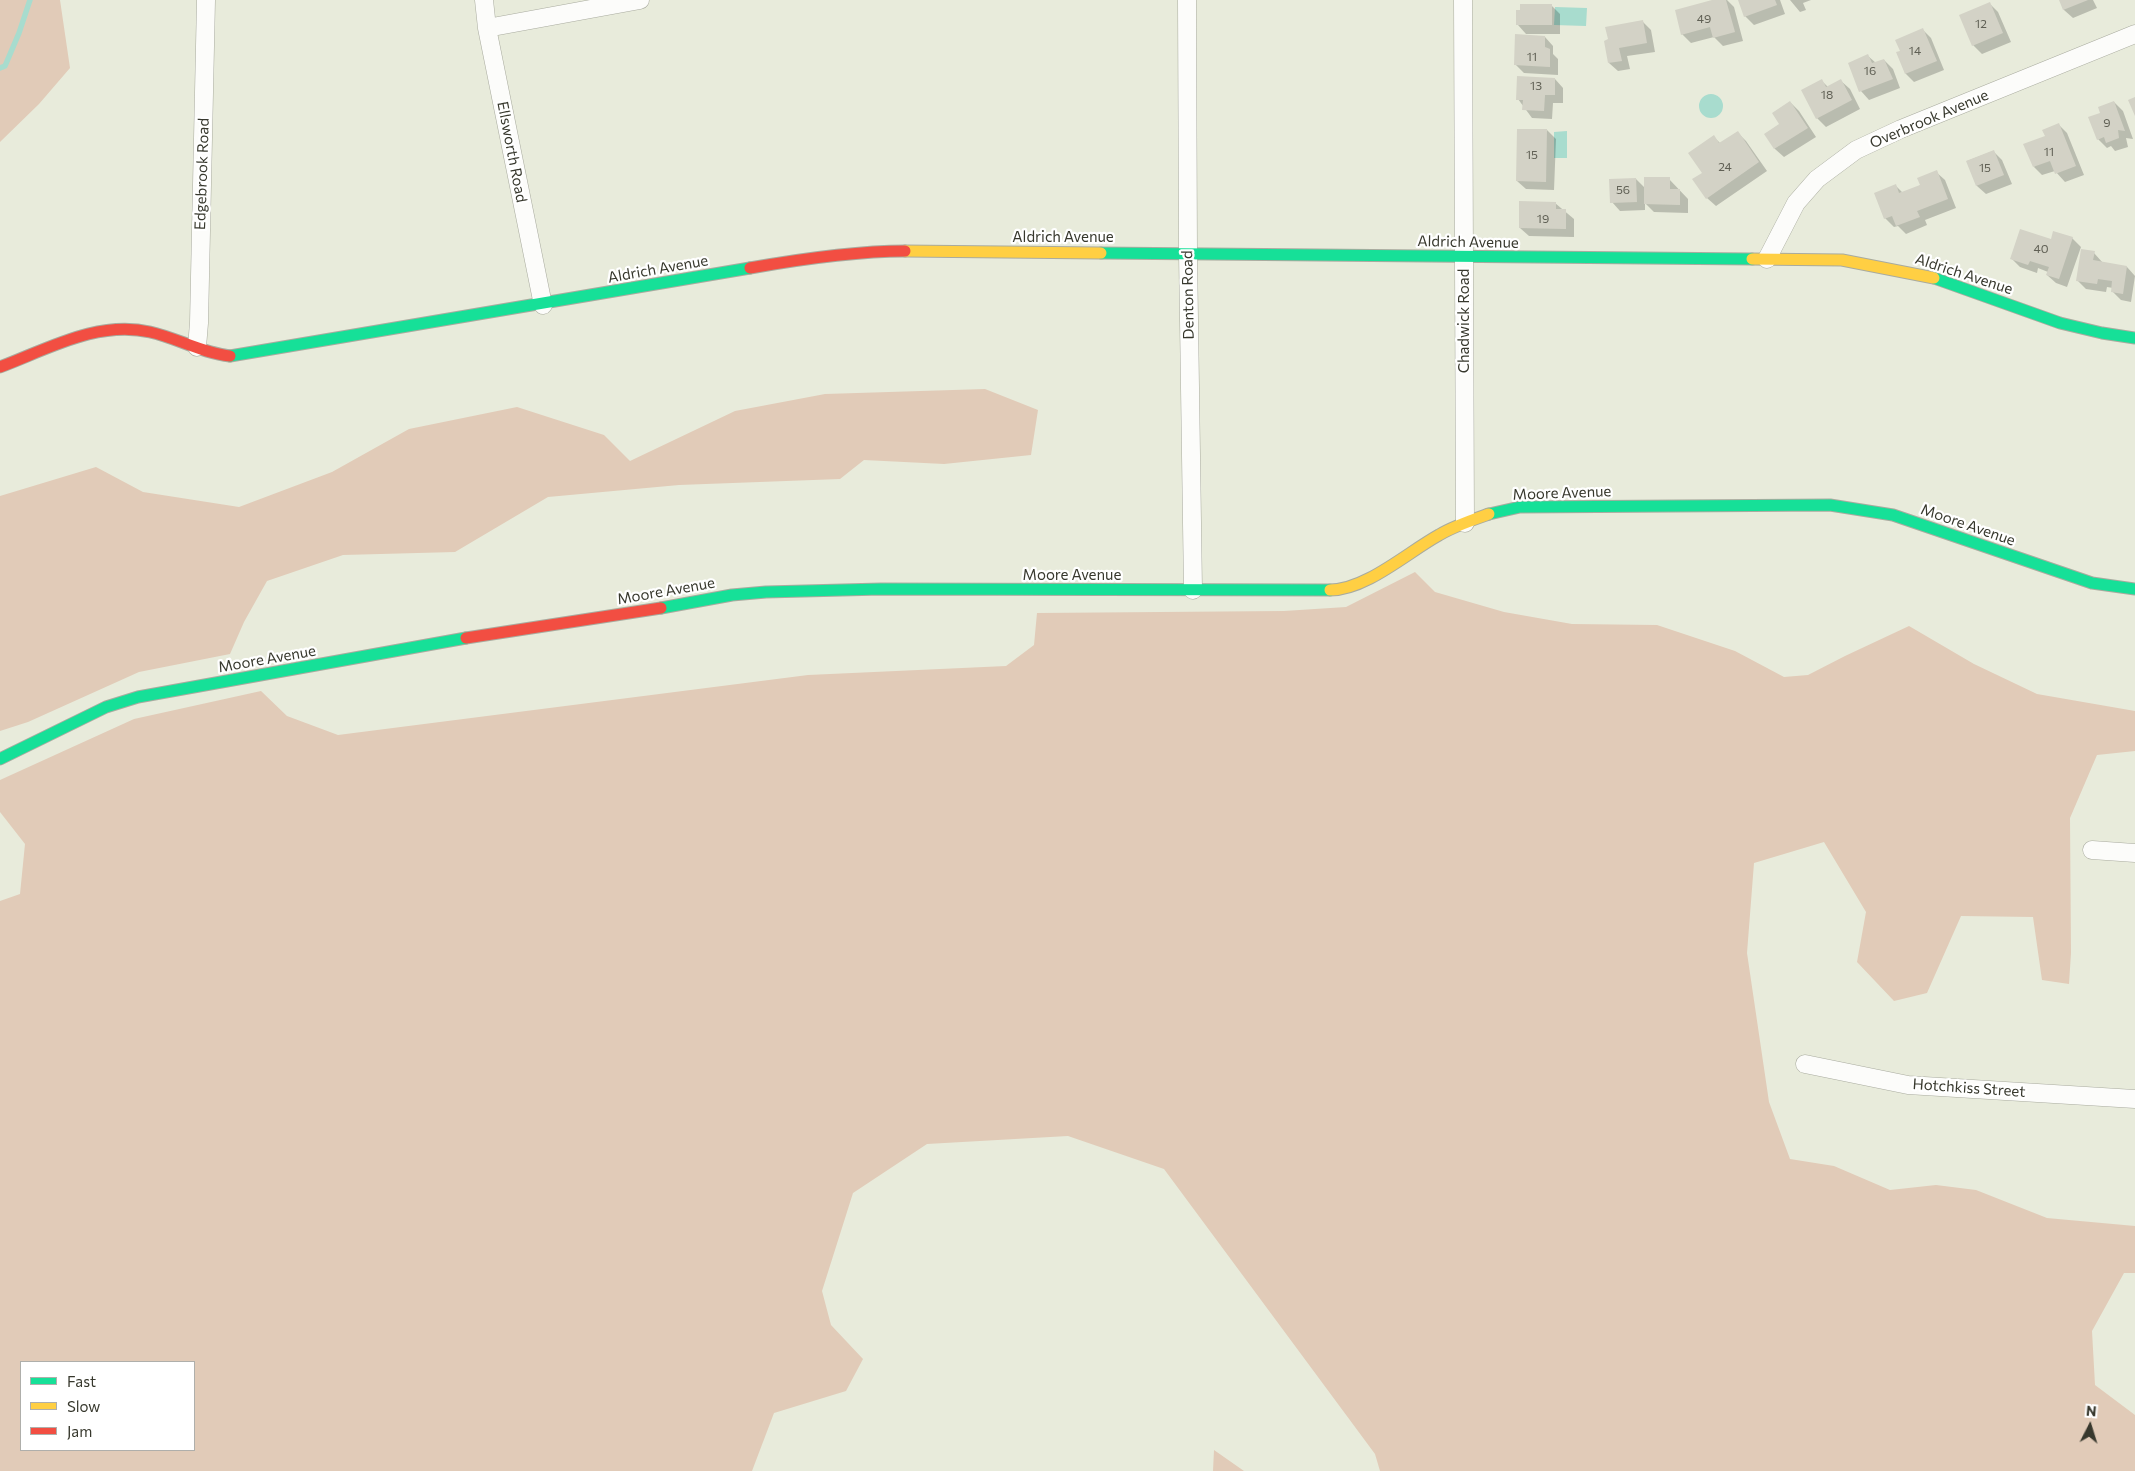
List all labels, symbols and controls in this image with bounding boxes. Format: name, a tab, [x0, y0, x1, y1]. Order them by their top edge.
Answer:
house number: 49	[1697, 12, 1711, 26]
house number: 12	[1975, 17, 1987, 31]
house number: 14	[1909, 44, 1921, 58]
house number: 11	[1527, 50, 1537, 64]
house number: 16	[1864, 64, 1876, 78]
house number: 13	[1530, 79, 1542, 93]
street label: Overbrook Avenue	[1867, 86, 1991, 152]
house number: 18	[1821, 88, 1833, 102]
street label: Ellsworth Road	[493, 100, 531, 204]
house number: 9	[2103, 116, 2111, 130]
street label: Edgebrook Road	[191, 118, 213, 230]
house number: 11	[2044, 145, 2054, 159]
house number: 15	[1526, 148, 1538, 162]
house number: 24	[1718, 160, 1732, 174]
house number: 15	[1979, 161, 1991, 175]
house number: 56	[1616, 183, 1630, 197]
house number: 19	[1537, 212, 1549, 226]
street label: Aldrich Avenue	[1012, 228, 1114, 246]
street label: Aldrich Avenue	[1417, 232, 1519, 252]
house number: 40	[2033, 242, 2049, 256]
street label: Denton Road	[1178, 250, 1198, 340]
street label: Aldrich Avenue	[1913, 250, 2015, 298]
street label: Aldrich Avenue	[606, 251, 710, 287]
street label: Chadwick Road	[1455, 269, 1473, 373]
street label: Moore Avenue	[1512, 482, 1612, 504]
street label: Moore Avenue	[1918, 500, 2018, 550]
street label: Moore Avenue	[1023, 566, 1121, 584]
street label: Moore Avenue	[616, 574, 716, 608]
street label: Moore Avenue	[217, 642, 317, 676]
street label: Hotchkiss Street	[1912, 1075, 2026, 1101]
legend	[20, 1361, 195, 1451]
text: Fast	[67, 1372, 96, 1390]
text: Slow	[67, 1397, 100, 1415]
north arrow	[2065, 1401, 2115, 1451]
text: N	[2085, 1402, 2097, 1419]
text: Jam	[67, 1422, 92, 1440]

